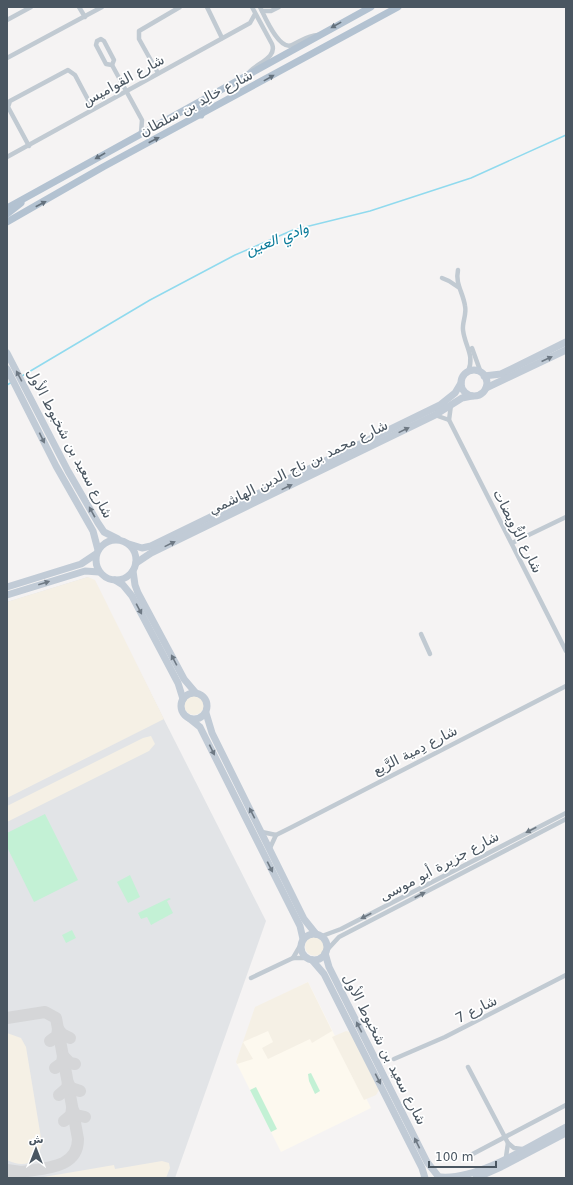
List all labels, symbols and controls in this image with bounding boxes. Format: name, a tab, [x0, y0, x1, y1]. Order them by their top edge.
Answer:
one-way arrow	[331, 22, 342, 29]
street label: شارع القواميس	[79, 51, 167, 110]
street label: شارع خالِد بن سلطان	[137, 66, 256, 141]
one-way arrow	[263, 75, 275, 81]
one-way arrow	[149, 137, 160, 143]
one-way arrow	[94, 152, 106, 159]
one-way arrow	[36, 201, 47, 207]
water label: وادي العين	[243, 219, 312, 262]
one-way arrow	[541, 356, 552, 362]
street label: شارع سعيد بن شخبوط الأول	[23, 365, 117, 521]
one-way arrow	[16, 370, 23, 382]
street label: شارع محمد بن تاج الدين الهاشمي	[206, 417, 391, 518]
one-way arrow	[398, 427, 409, 433]
one-way arrow	[39, 432, 45, 443]
one-way arrow	[281, 484, 293, 491]
street label: شارع الرُّويضات	[489, 487, 546, 576]
one-way arrow	[88, 506, 95, 518]
one-way arrow	[164, 541, 176, 547]
one-way arrow	[39, 580, 51, 586]
one-way arrow	[136, 603, 142, 615]
one-way arrow	[171, 654, 177, 666]
street label: شارع دِمية الرَّبع	[370, 722, 460, 779]
one-way arrow	[209, 744, 215, 756]
one-way arrow	[249, 807, 255, 819]
street label: شارع جزيرة أبو موسى	[376, 827, 502, 905]
one-way arrow	[525, 827, 537, 833]
one-way arrow	[267, 861, 273, 872]
one-way arrow	[414, 892, 426, 899]
one-way arrow	[361, 913, 372, 920]
street label: شارع سعيد بن شخبوط الأول	[339, 970, 431, 1128]
street label: شارع 7	[453, 992, 500, 1027]
one-way arrow	[356, 1021, 363, 1032]
one-way arrow	[374, 1074, 381, 1085]
north arrow	[16, 1129, 56, 1169]
text: ش	[28, 1133, 44, 1146]
one-way arrow	[414, 1137, 421, 1149]
scale bar	[429, 1143, 496, 1169]
text: 100 m	[435, 1150, 473, 1164]

